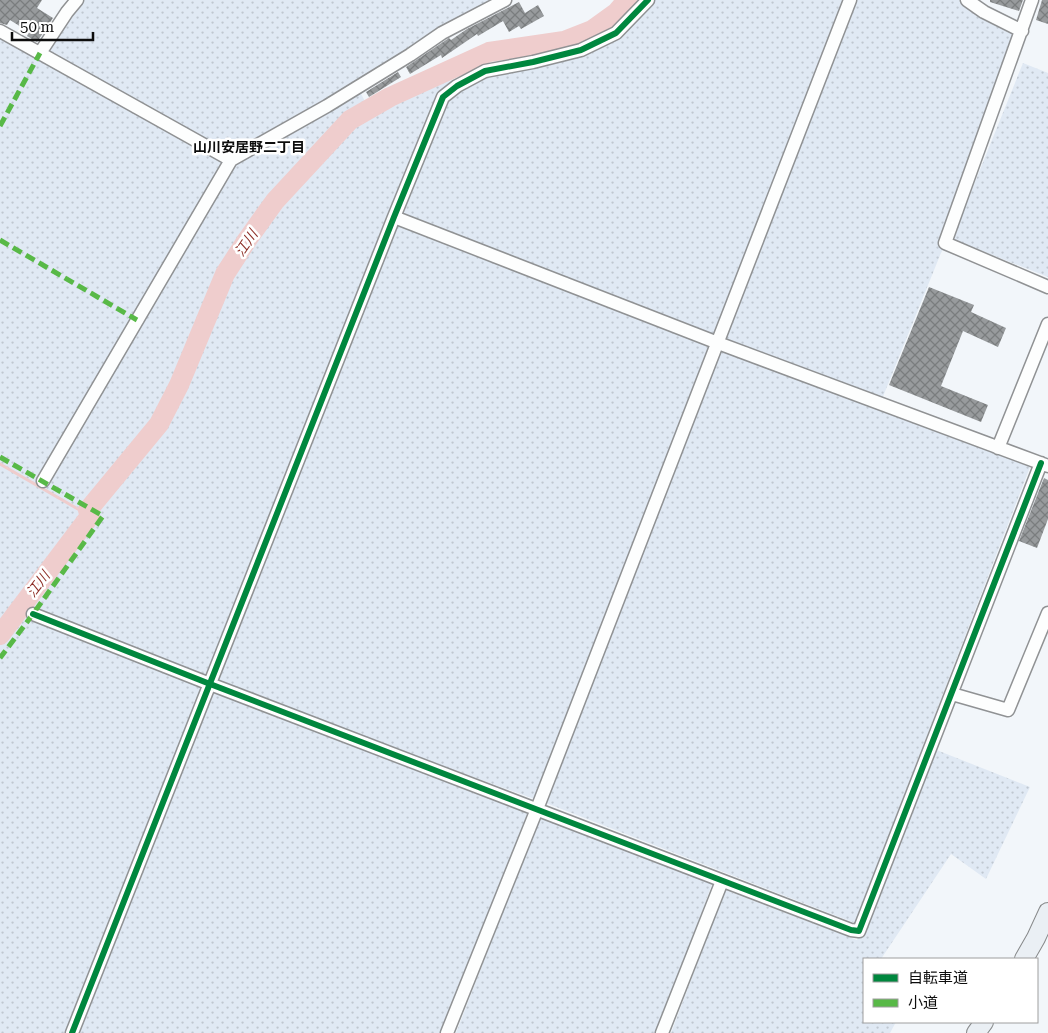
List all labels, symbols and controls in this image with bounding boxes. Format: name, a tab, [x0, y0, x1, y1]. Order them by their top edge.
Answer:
scale bar	[12, 10, 94, 42]
text: 50 m	[20, 18, 55, 36]
district label: 山川安居野二丁目	[193, 139, 305, 155]
water label: 江川	[232, 225, 262, 259]
water label: 江川	[23, 566, 54, 600]
legend	[863, 958, 1038, 1023]
text: 自転車道	[908, 969, 968, 987]
text: 小道	[908, 994, 938, 1012]

